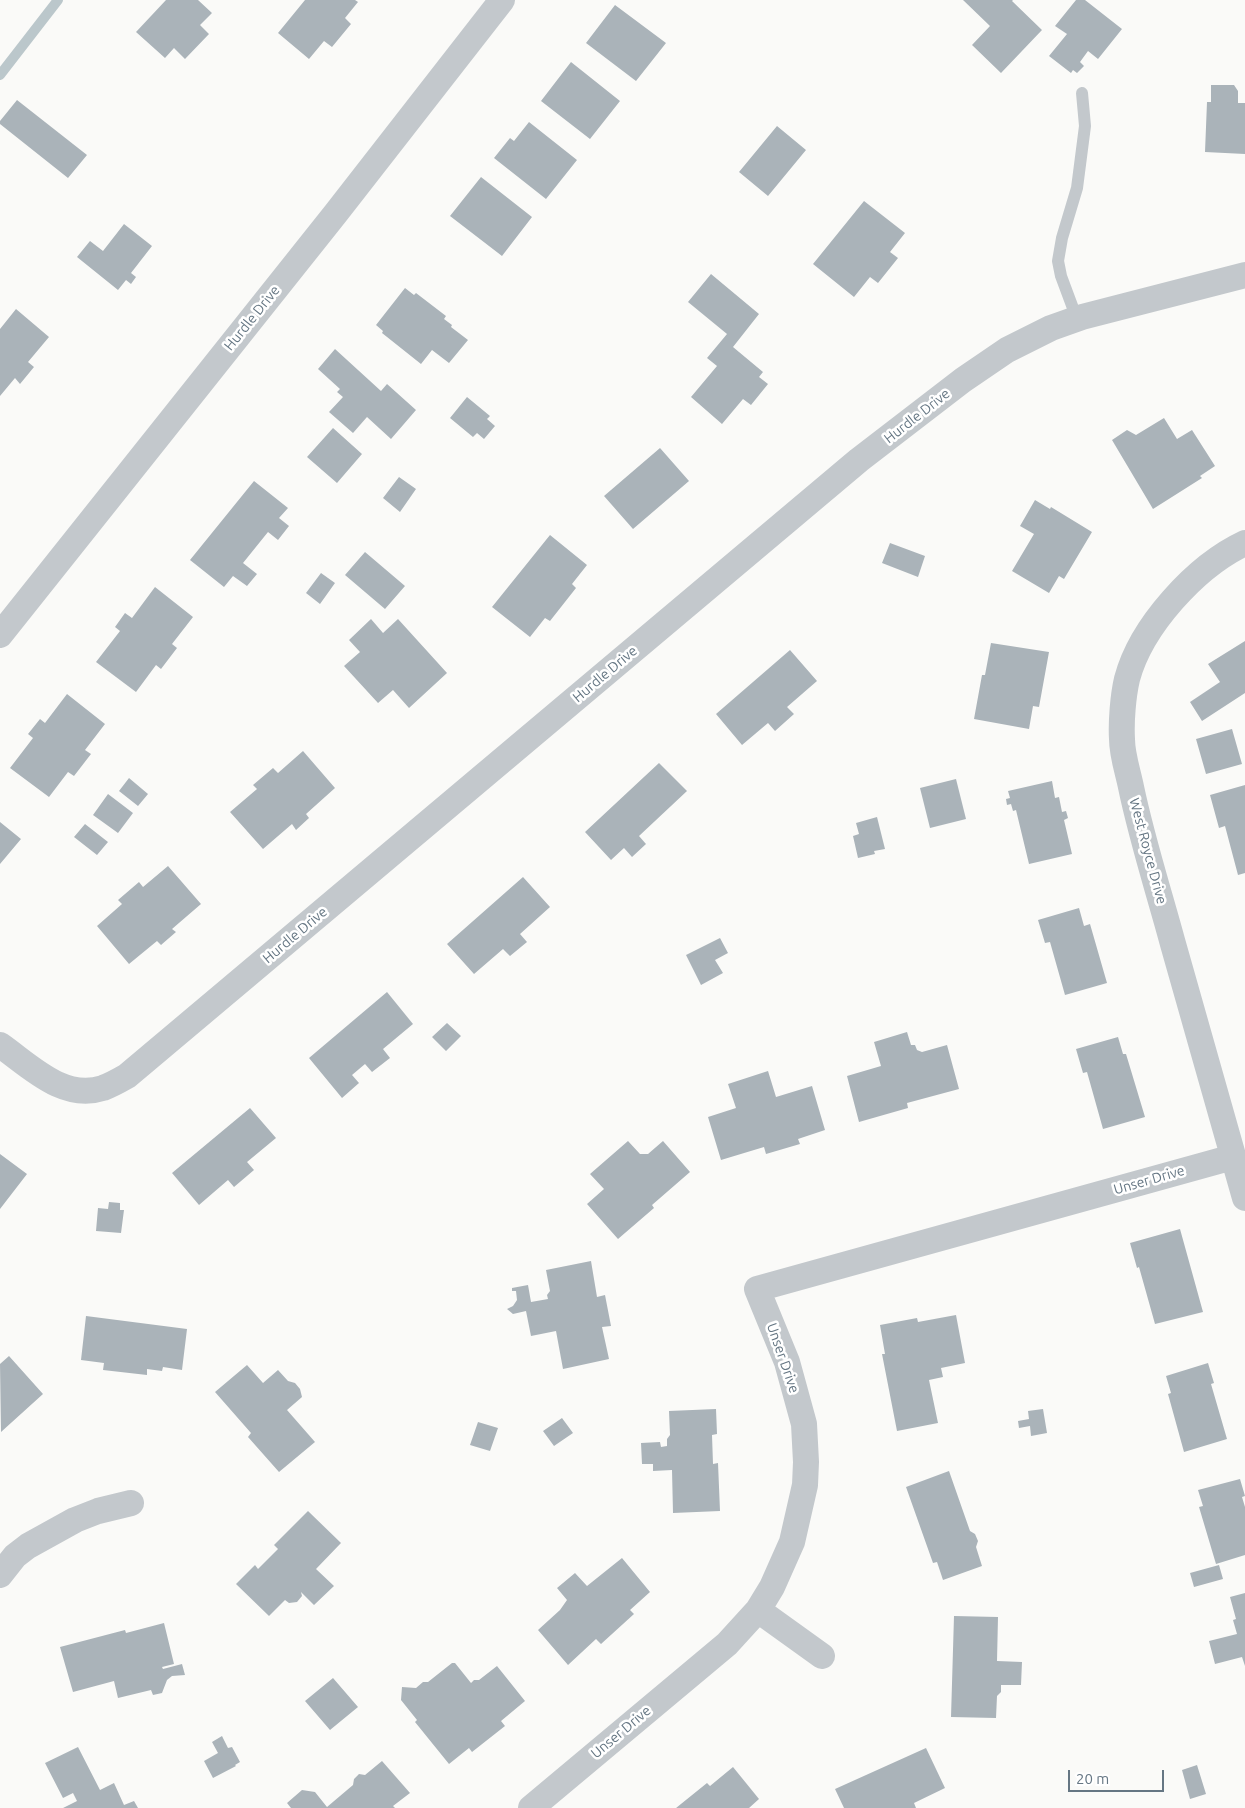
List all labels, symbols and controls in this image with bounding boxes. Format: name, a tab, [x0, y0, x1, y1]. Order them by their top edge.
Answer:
street label: Hurdle Drive	[221, 282, 283, 354]
street label: Hurdle Drive	[881, 385, 953, 447]
street label: Hurdle Drive	[569, 642, 641, 706]
street label: West Royce Drive	[1126, 796, 1170, 906]
street label: Hurdle Drive	[259, 903, 331, 967]
street label: Unser Drive	[1112, 1162, 1186, 1198]
street label: Unser Drive	[763, 1321, 803, 1395]
street label: Unser Drive	[588, 1702, 654, 1762]
scale bar	[1070, 1760, 1166, 1792]
text: 20 m	[1076, 1770, 1109, 1787]

